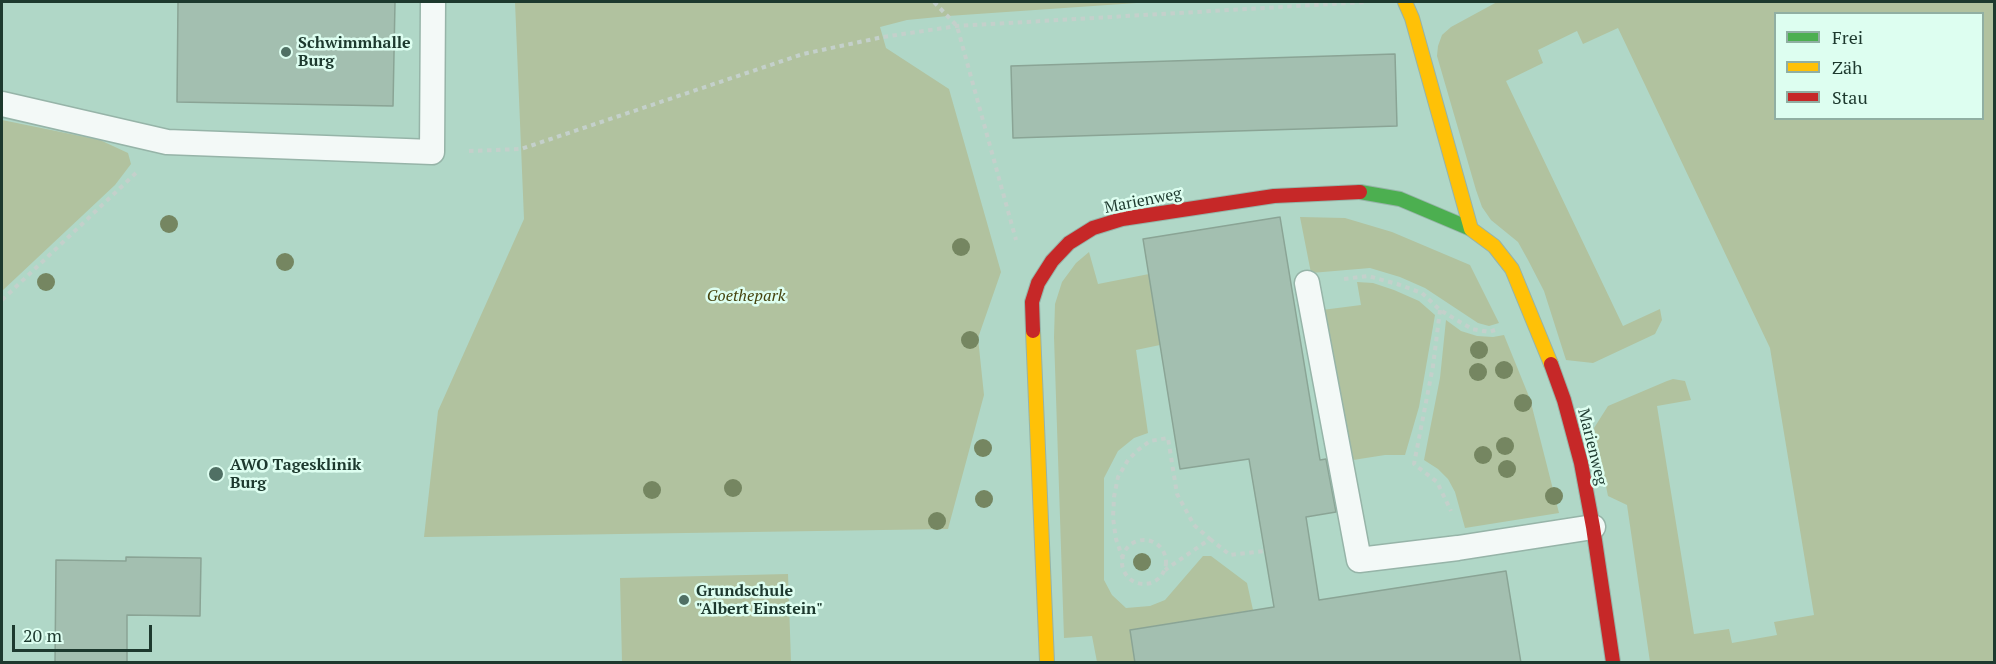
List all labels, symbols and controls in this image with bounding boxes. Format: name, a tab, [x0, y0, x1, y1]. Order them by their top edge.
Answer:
legend	[1774, 12, 1984, 120]
text: Frei	[1832, 25, 1863, 49]
place label: Schwimmhalle Burg	[298, 33, 411, 71]
marker: Schwimmhalle Burg	[279, 45, 293, 59]
text: Zäh	[1832, 55, 1863, 79]
text: Stau	[1832, 85, 1868, 109]
street label: Marienweg	[1103, 184, 1183, 218]
park label: Goethepark	[707, 286, 785, 306]
street label: Marienweg	[1573, 407, 1611, 487]
place label: AWO Tagesklinik Burg	[230, 455, 361, 493]
marker: AWO Tagesklinik Burg	[207, 465, 225, 483]
place label: Grundschule "Albert Einstein"	[696, 581, 823, 619]
marker: Grundschule "Albert Einstein"	[677, 593, 691, 607]
scale bar	[15, 613, 154, 651]
text: 20 m	[23, 623, 62, 647]

